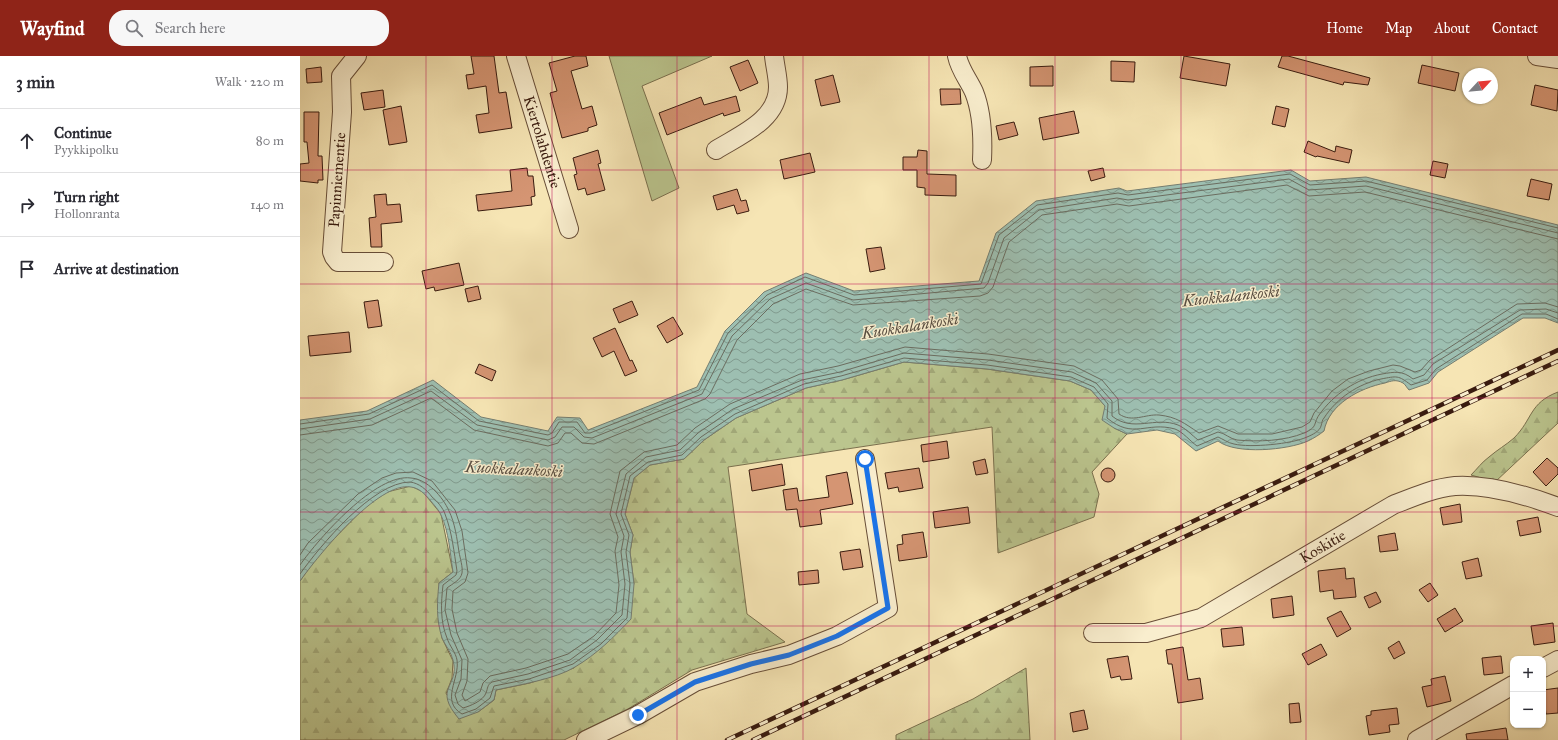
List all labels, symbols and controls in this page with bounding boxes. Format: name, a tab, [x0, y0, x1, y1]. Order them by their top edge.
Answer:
search box	[109, 10, 389, 46]
text: Wayfind	[20, 17, 85, 40]
icon: search	[123, 17, 145, 39]
text: Search here	[155, 19, 226, 37]
text: Home	[1326, 20, 1363, 37]
text: Map	[1385, 20, 1412, 37]
text: About	[1434, 20, 1470, 37]
text: Contact	[1492, 20, 1538, 37]
north arrow	[1462, 68, 1498, 104]
text: 3 min	[16, 72, 55, 93]
text: Walk · 220 m	[215, 74, 284, 90]
street label: Kiertolahdentie	[520, 94, 565, 190]
text: Continue	[54, 124, 112, 142]
icon: ahead	[16, 130, 38, 152]
street label: Papinniementie	[325, 132, 349, 228]
text: 80 m	[256, 133, 284, 149]
text: Pyykkipolku	[54, 142, 119, 158]
text: Turn right	[54, 188, 119, 206]
icon: right	[16, 194, 38, 216]
text: 140 m	[250, 197, 284, 213]
text: Hollonranta	[54, 206, 120, 222]
icon: arrive	[16, 258, 38, 280]
text: Arrive at destination	[54, 260, 179, 278]
water label: Kuokkalankoski	[1180, 281, 1281, 311]
water label: Kuokkalankoski	[859, 309, 960, 343]
route start	[856, 450, 874, 468]
water label: Kuokkalankoski	[464, 457, 564, 481]
street label: Koskitie	[1296, 526, 1349, 567]
map controls	[1510, 656, 1546, 728]
button: +	[1510, 656, 1546, 692]
button: −	[1510, 692, 1546, 728]
route end	[629, 706, 647, 724]

